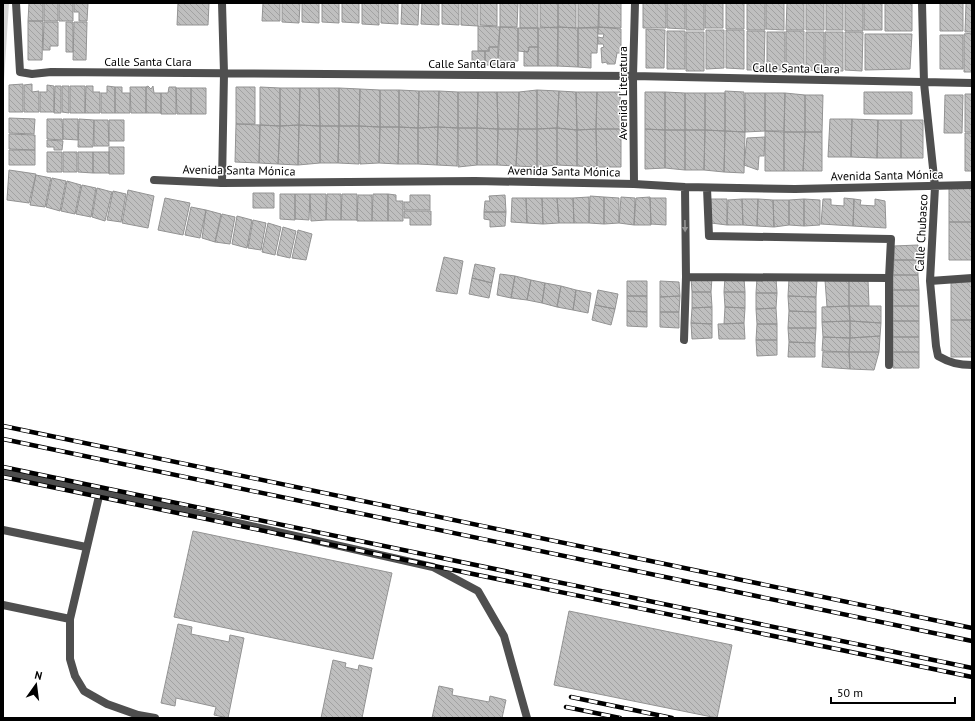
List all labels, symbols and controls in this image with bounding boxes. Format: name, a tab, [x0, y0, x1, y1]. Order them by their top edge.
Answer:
street label: Avenida Literatura	[615, 46, 630, 140]
street label: Calle Santa Clara	[104, 54, 192, 69]
street label: Calle Santa Clara	[428, 56, 516, 71]
street label: Calle Santa Clara	[752, 60, 840, 76]
street label: Avenida Santa Mónica	[182, 162, 296, 178]
street label: Avenida Santa Mónica	[507, 163, 621, 179]
street label: Avenida Santa Mónica	[830, 167, 944, 183]
street label: Calle Chubasco	[911, 194, 931, 272]
one-way arrow	[682, 220, 688, 233]
north arrow	[16, 665, 56, 705]
text: N	[33, 668, 44, 683]
scale bar	[831, 679, 955, 705]
text: 50 m	[837, 685, 863, 700]

